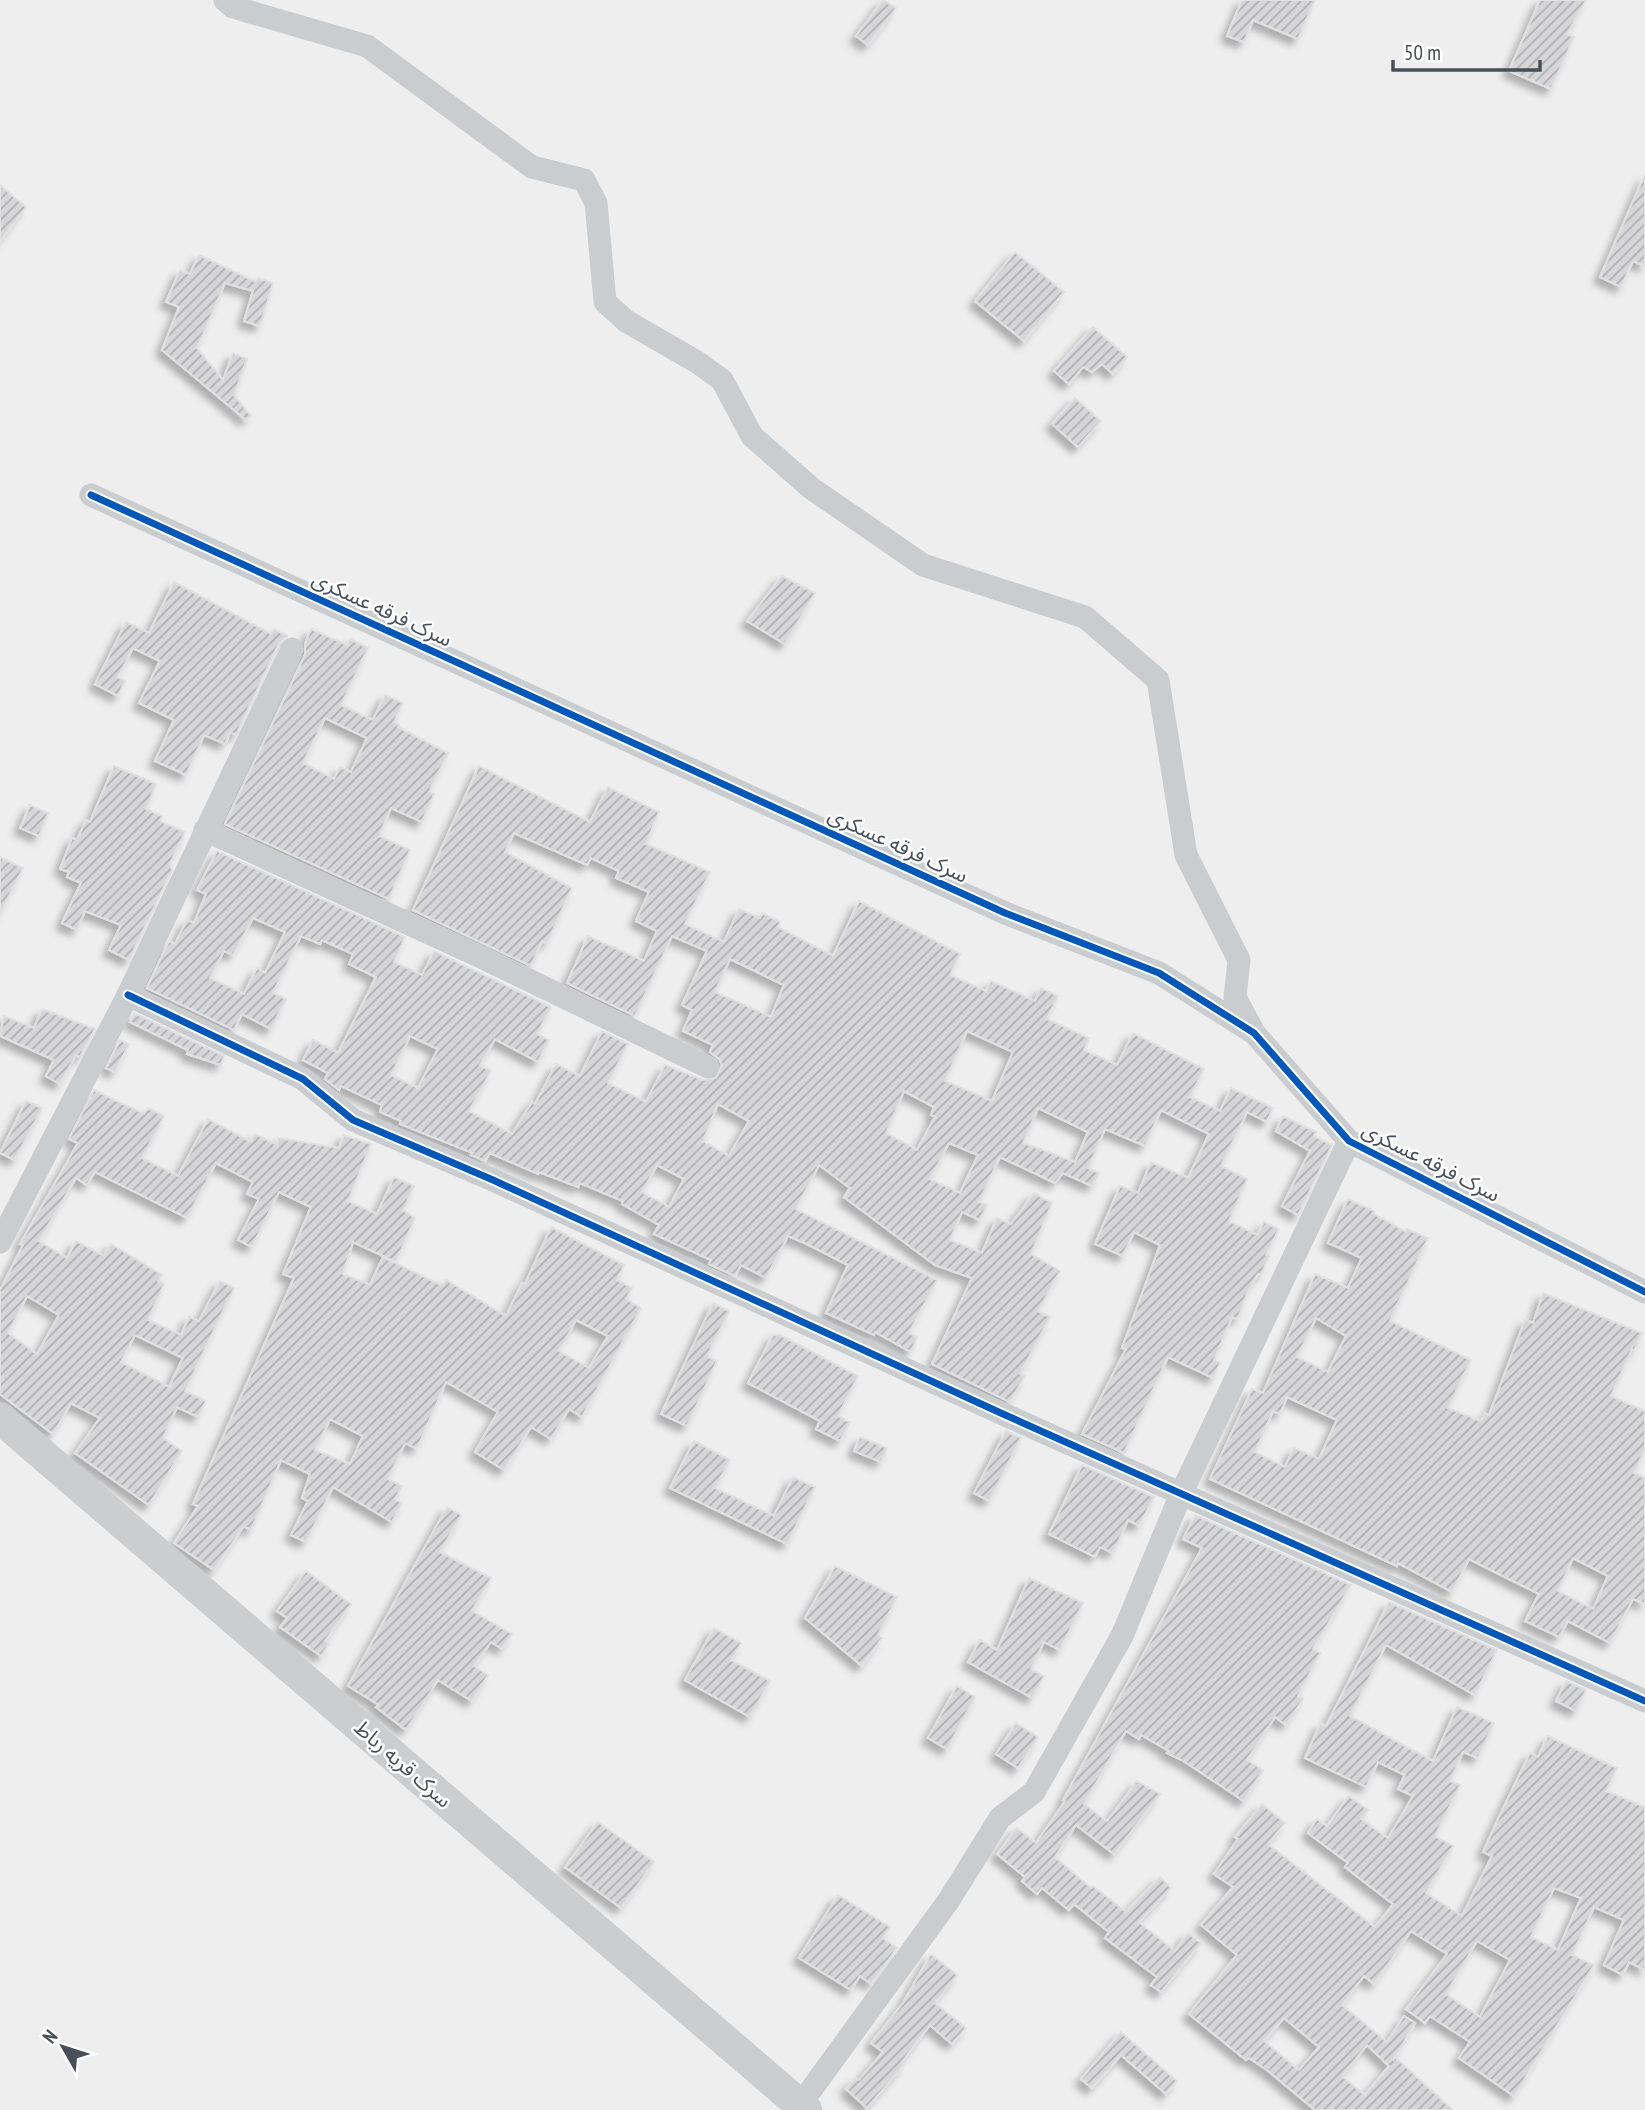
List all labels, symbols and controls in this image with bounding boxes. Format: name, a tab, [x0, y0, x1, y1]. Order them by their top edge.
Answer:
scale bar	[1393, 28, 1540, 72]
text: 50 m	[1404, 39, 1441, 66]
street label: سرک فرقه عسکری	[308, 564, 456, 653]
street label: سرک فرقه عسکری	[824, 800, 972, 889]
street label: سرک فرقه عسکری	[1358, 1115, 1505, 1208]
street label: سرک قریه رباط	[349, 1714, 458, 1813]
north arrow	[28, 2012, 98, 2082]
text: N	[37, 2025, 62, 2048]

